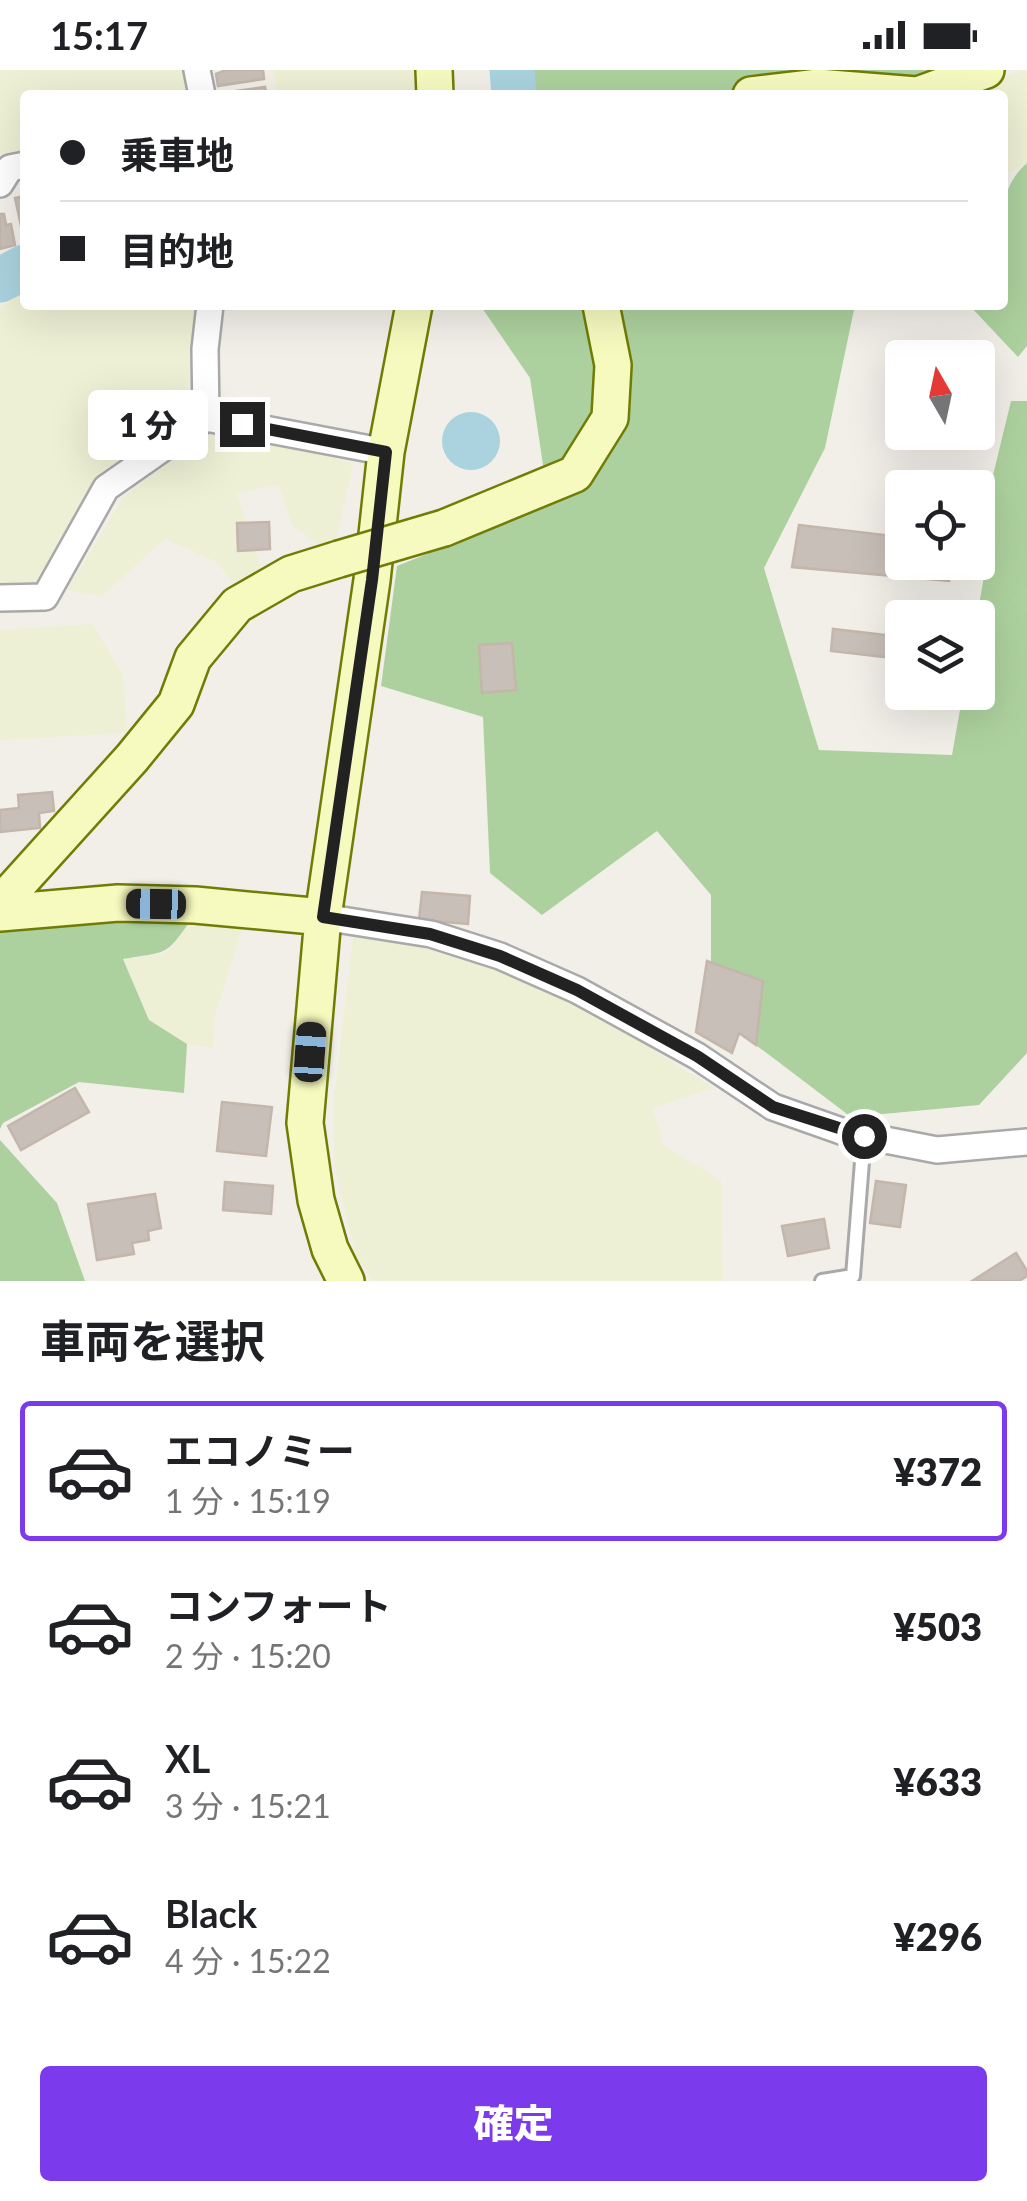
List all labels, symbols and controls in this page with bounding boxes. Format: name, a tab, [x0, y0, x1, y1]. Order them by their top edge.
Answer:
text: 15:17	[50, 12, 148, 58]
text: 乗車地	[120, 131, 234, 177]
text: 目的地	[120, 227, 234, 273]
north arrow	[885, 340, 995, 450]
map controls	[885, 340, 995, 710]
callout: 1 分	[87, 389, 207, 459]
route end	[220, 402, 265, 447]
text: 1 分	[119, 405, 177, 444]
button: locate	[885, 470, 995, 580]
button: layers	[885, 600, 995, 710]
car	[126, 888, 186, 920]
car	[293, 1021, 327, 1083]
route start	[842, 1114, 887, 1159]
text: 車両を選択	[40, 1314, 265, 1368]
icon: car	[45, 1426, 135, 1516]
text: エコノミー	[165, 1427, 355, 1473]
text: ¥372	[894, 1448, 982, 1494]
text: 1 分 · 15:19	[165, 1481, 331, 1520]
icon: car	[45, 1581, 135, 1671]
text: コンフォート	[165, 1582, 392, 1628]
text: ¥503	[894, 1603, 982, 1649]
text: 2 分 · 15:20	[165, 1636, 331, 1675]
text: XL	[165, 1735, 210, 1781]
icon: car	[45, 1736, 135, 1826]
text: ¥633	[894, 1758, 982, 1804]
text: 3 分 · 15:21	[165, 1786, 331, 1825]
text: Black	[165, 1890, 257, 1936]
icon: car	[45, 1891, 135, 1981]
text: ¥296	[894, 1913, 982, 1959]
text: 4 分 · 15:22	[165, 1941, 331, 1980]
button: 確定	[40, 2066, 987, 2181]

